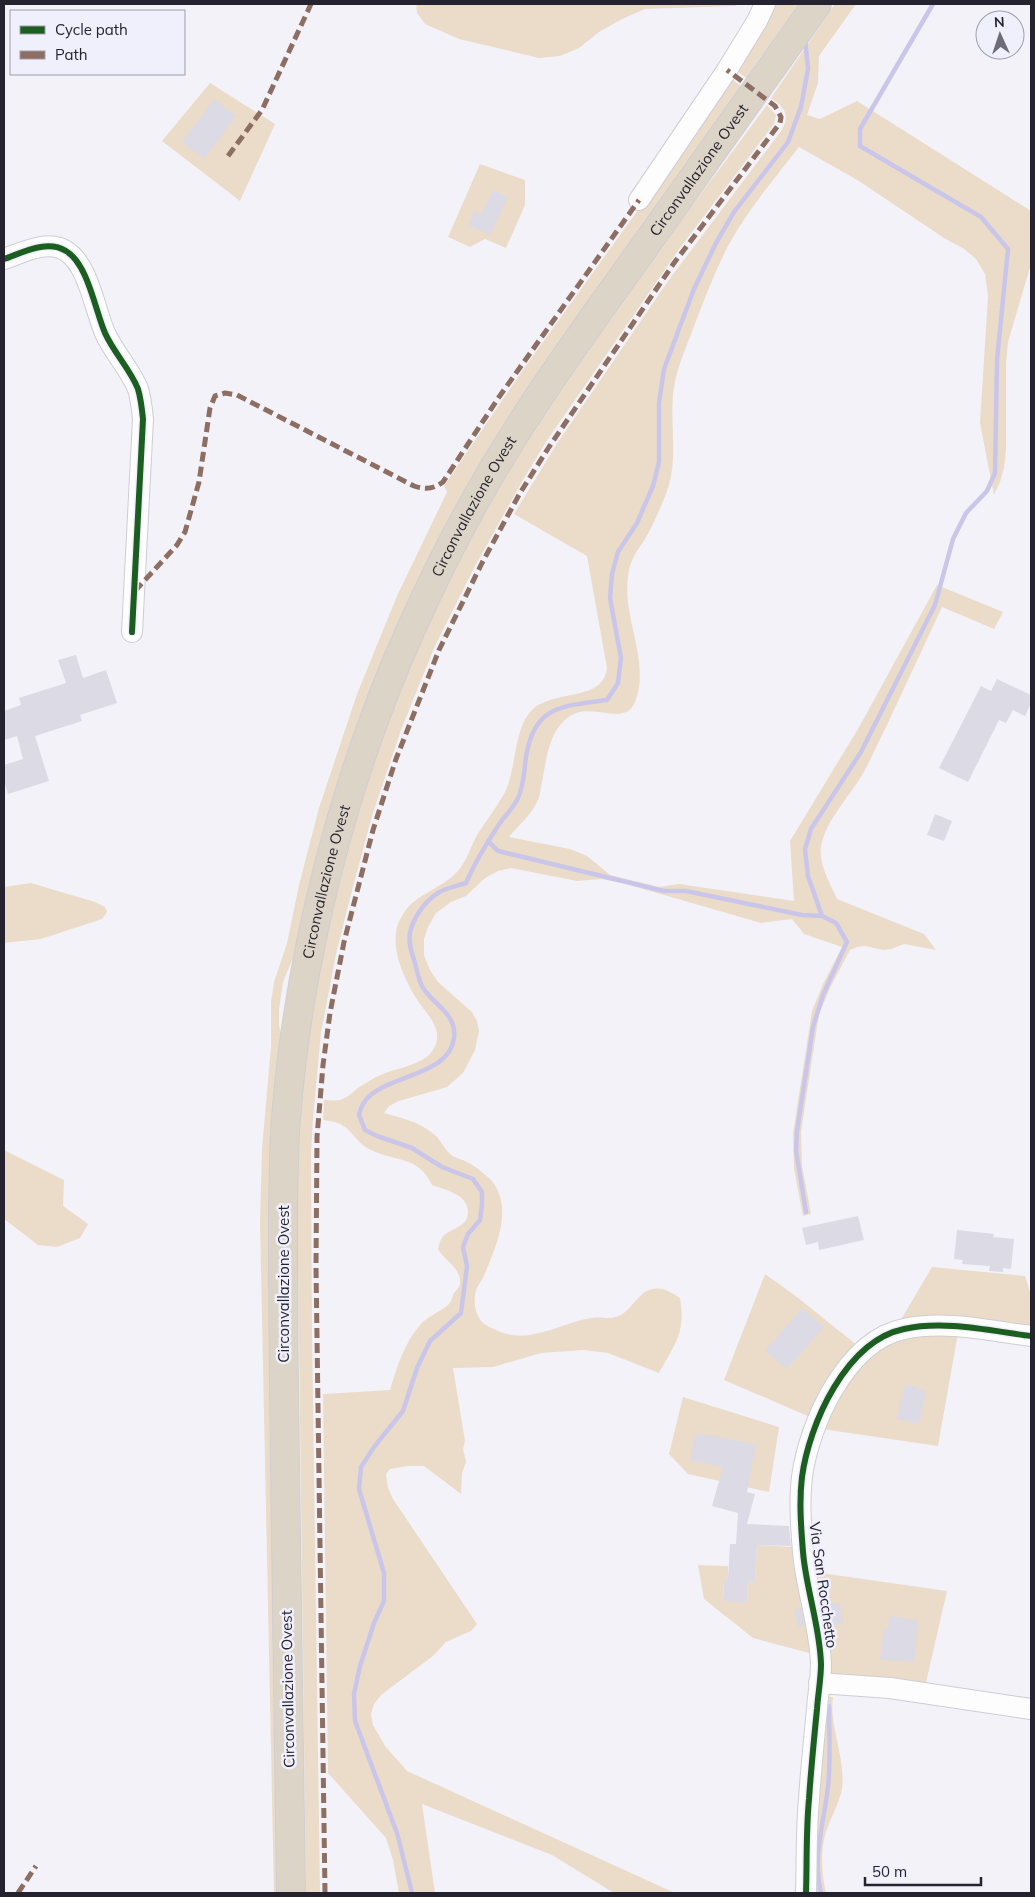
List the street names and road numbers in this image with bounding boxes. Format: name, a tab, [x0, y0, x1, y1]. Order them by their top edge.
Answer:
street label: Circonvallazione Ovest	[645, 100, 752, 240]
street label: Circonvallazione Ovest	[427, 432, 520, 580]
street label: Circonvallazione Ovest	[298, 802, 354, 960]
street label: Circonvallazione Ovest	[274, 1205, 293, 1363]
street label: Via San Rocchetto	[805, 1521, 842, 1649]
street label: Circonvallazione Ovest	[277, 1610, 298, 1768]

